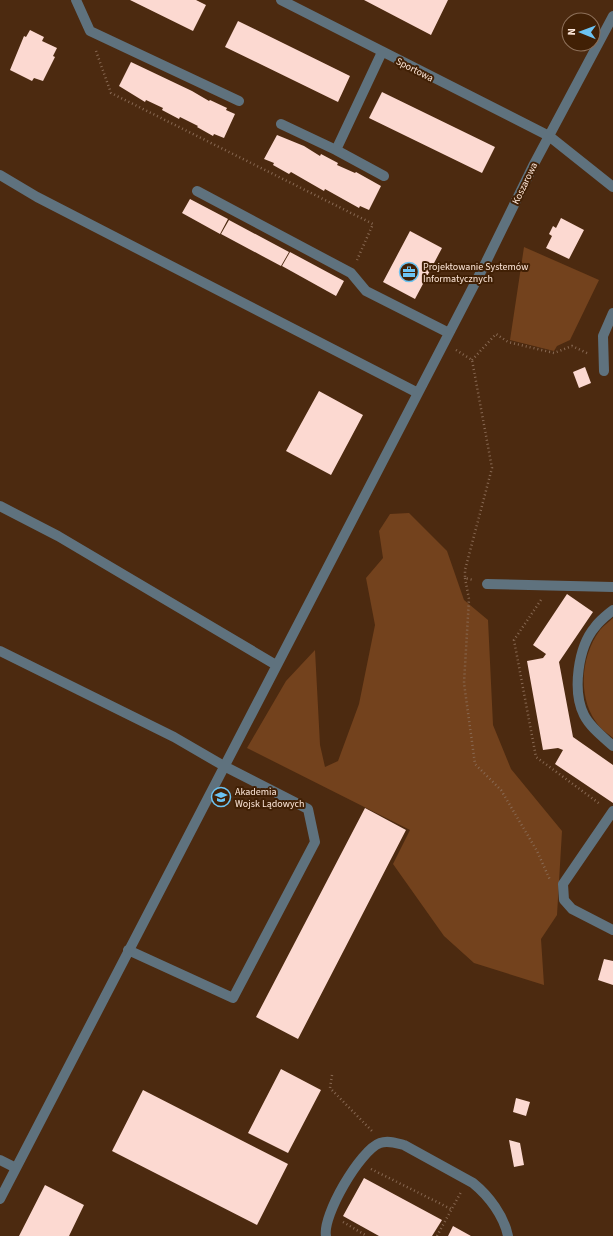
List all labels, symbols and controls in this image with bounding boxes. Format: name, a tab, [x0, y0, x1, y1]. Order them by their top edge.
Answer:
north arrow	[561, 12, 601, 52]
text: N	[564, 28, 579, 36]
street label: Sportowa	[393, 54, 436, 85]
street label: Koszarowa	[509, 160, 541, 207]
place label: Projektowanie Systemów Informatycznych	[423, 260, 528, 286]
office icon: Projektowanie Systemów Informatycznych	[398, 261, 420, 283]
place label: Akademia Wojsk Lądowych	[235, 785, 305, 811]
school or university icon: Akademia Wojsk Lądowych	[210, 786, 232, 808]

